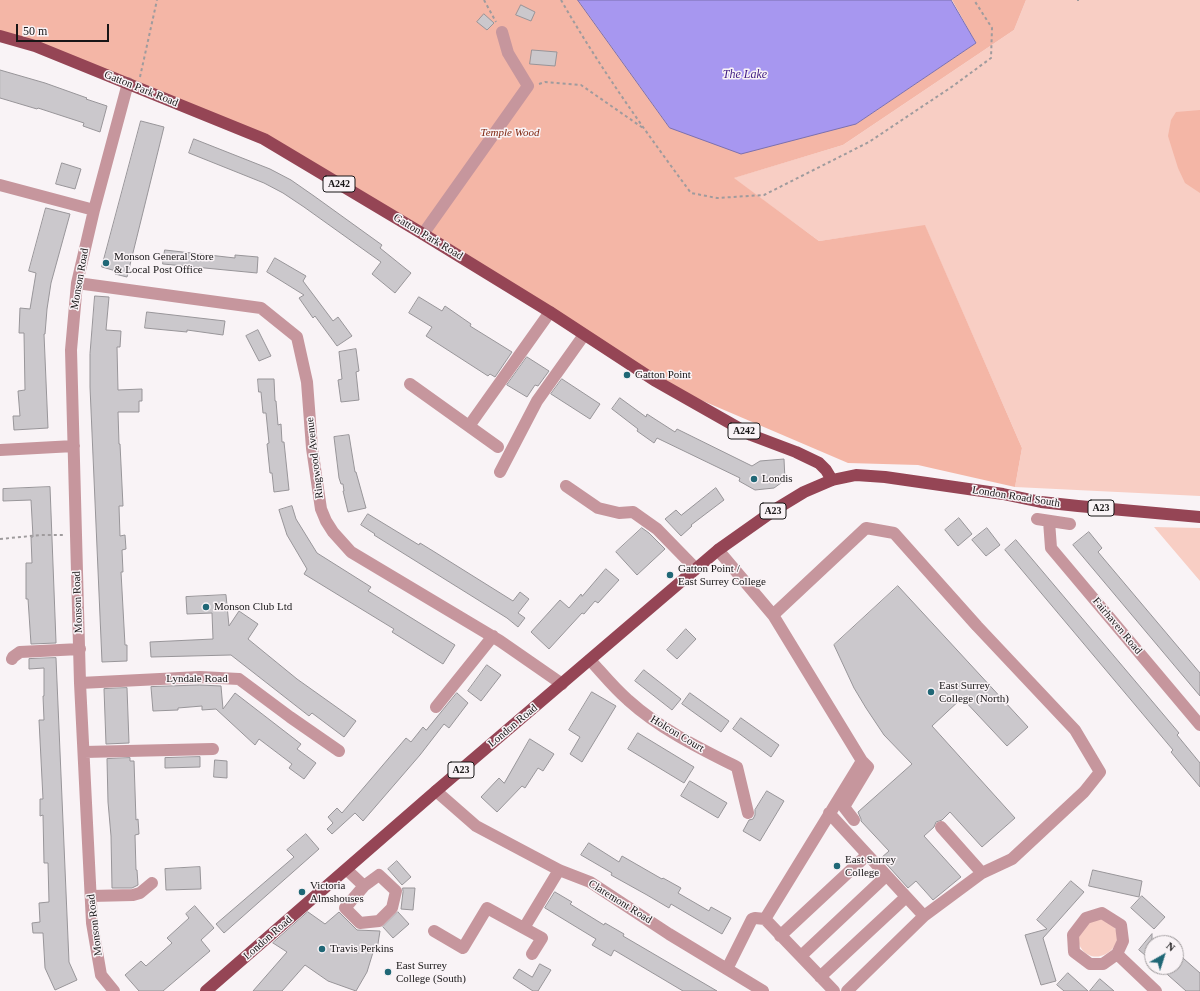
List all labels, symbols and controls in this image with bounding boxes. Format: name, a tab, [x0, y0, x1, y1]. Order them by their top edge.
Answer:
scale bar	[18, 16, 111, 42]
text: 50 m	[23, 24, 47, 38]
street label: Gatton Park Road	[102, 68, 180, 110]
water label: The Lake	[723, 68, 767, 82]
park label: Temple Wood	[481, 126, 539, 140]
road number: A242	[323, 176, 355, 192]
street label: Gatton Park Road	[391, 211, 465, 263]
street label: Monson Road	[68, 247, 92, 311]
place label: Monson General Store & Local Post Office	[114, 250, 214, 276]
marker: Monson General Store & Local Post Office	[101, 258, 111, 268]
place label: Gatton Point	[635, 368, 691, 382]
marker: Gatton Point	[622, 370, 632, 380]
street label: Ringwood Avenue	[303, 417, 327, 499]
road number: A242	[728, 423, 760, 439]
place label: Londis	[762, 472, 793, 486]
marker: Londis	[749, 474, 759, 484]
street label: London Road South	[971, 484, 1061, 510]
road number: A23	[1088, 500, 1114, 516]
road number: A23	[760, 503, 786, 519]
place label: Gatton Point / East Surrey College	[678, 562, 766, 588]
marker: Gatton Point / East Surrey College	[665, 570, 675, 580]
street label: Monson Road	[70, 571, 86, 633]
street label: Fairhaven Road	[1089, 595, 1145, 657]
place label: Monson Club Ltd	[214, 600, 292, 614]
marker: Monson Club Ltd	[201, 602, 211, 612]
street label: Lyndale Road	[166, 672, 228, 686]
place label: East Surrey College (North)	[939, 679, 1009, 705]
marker: East Surrey College (North)	[926, 687, 936, 697]
street label: London Road	[486, 702, 540, 750]
street label: Holcon Court	[648, 713, 706, 755]
road number: A23	[448, 762, 474, 778]
place label: East Surrey College	[845, 853, 896, 879]
marker: East Surrey College	[832, 861, 842, 871]
street label: Claremont Road	[586, 877, 654, 927]
place label: Victoria Almshouses	[310, 879, 364, 905]
marker: Victoria Almshouses	[297, 887, 307, 897]
street label: Monson Road	[85, 893, 105, 957]
street label: London Road	[241, 913, 295, 963]
north arrow	[1144, 935, 1184, 975]
text: N	[1164, 939, 1178, 954]
place label: Travis Perkins	[330, 942, 393, 956]
marker: Travis Perkins	[317, 944, 327, 954]
place label: East Surrey College (South)	[396, 959, 466, 985]
marker: East Surrey College (South)	[383, 967, 393, 977]

